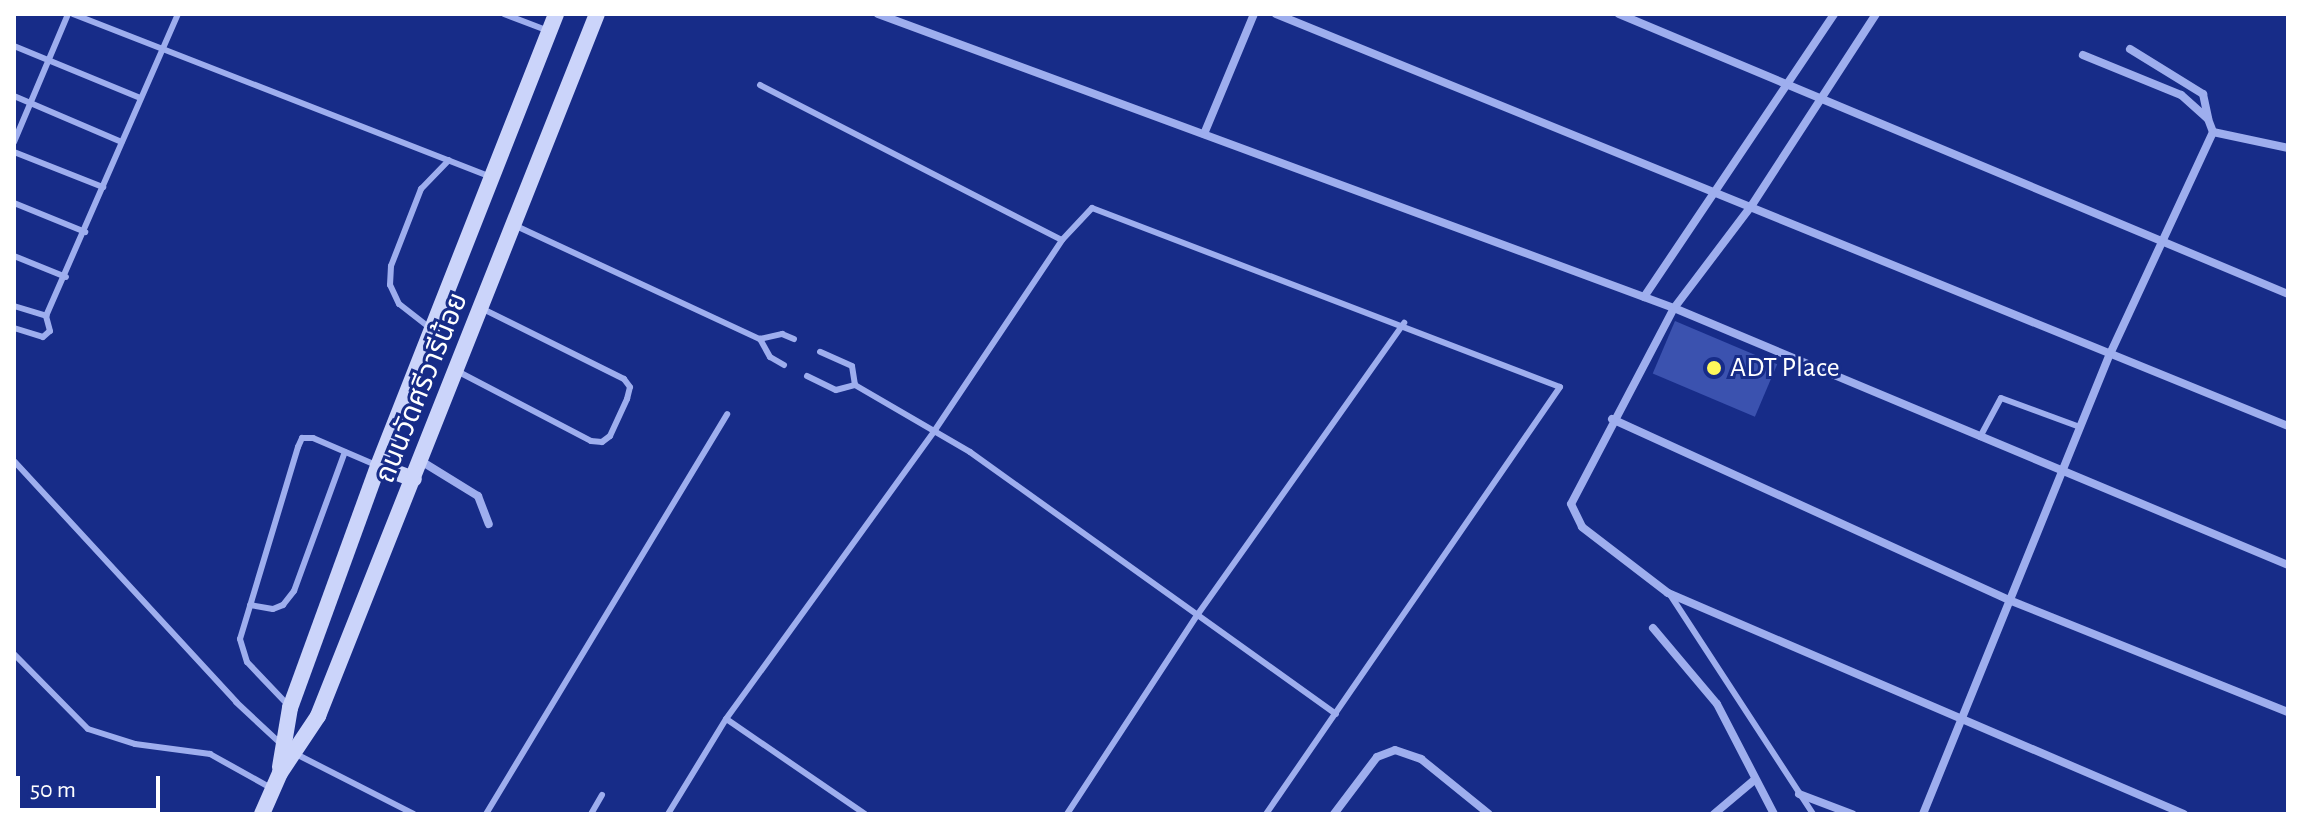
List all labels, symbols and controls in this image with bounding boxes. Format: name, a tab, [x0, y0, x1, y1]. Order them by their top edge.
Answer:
street label: ถนนวัดศรีวารีน้อย	[369, 288, 475, 488]
place label: ADT Place	[1730, 351, 1840, 385]
marker: ADT Place	[1705, 359, 1723, 377]
scale bar	[20, 760, 164, 810]
text: 50 m	[30, 778, 76, 802]

